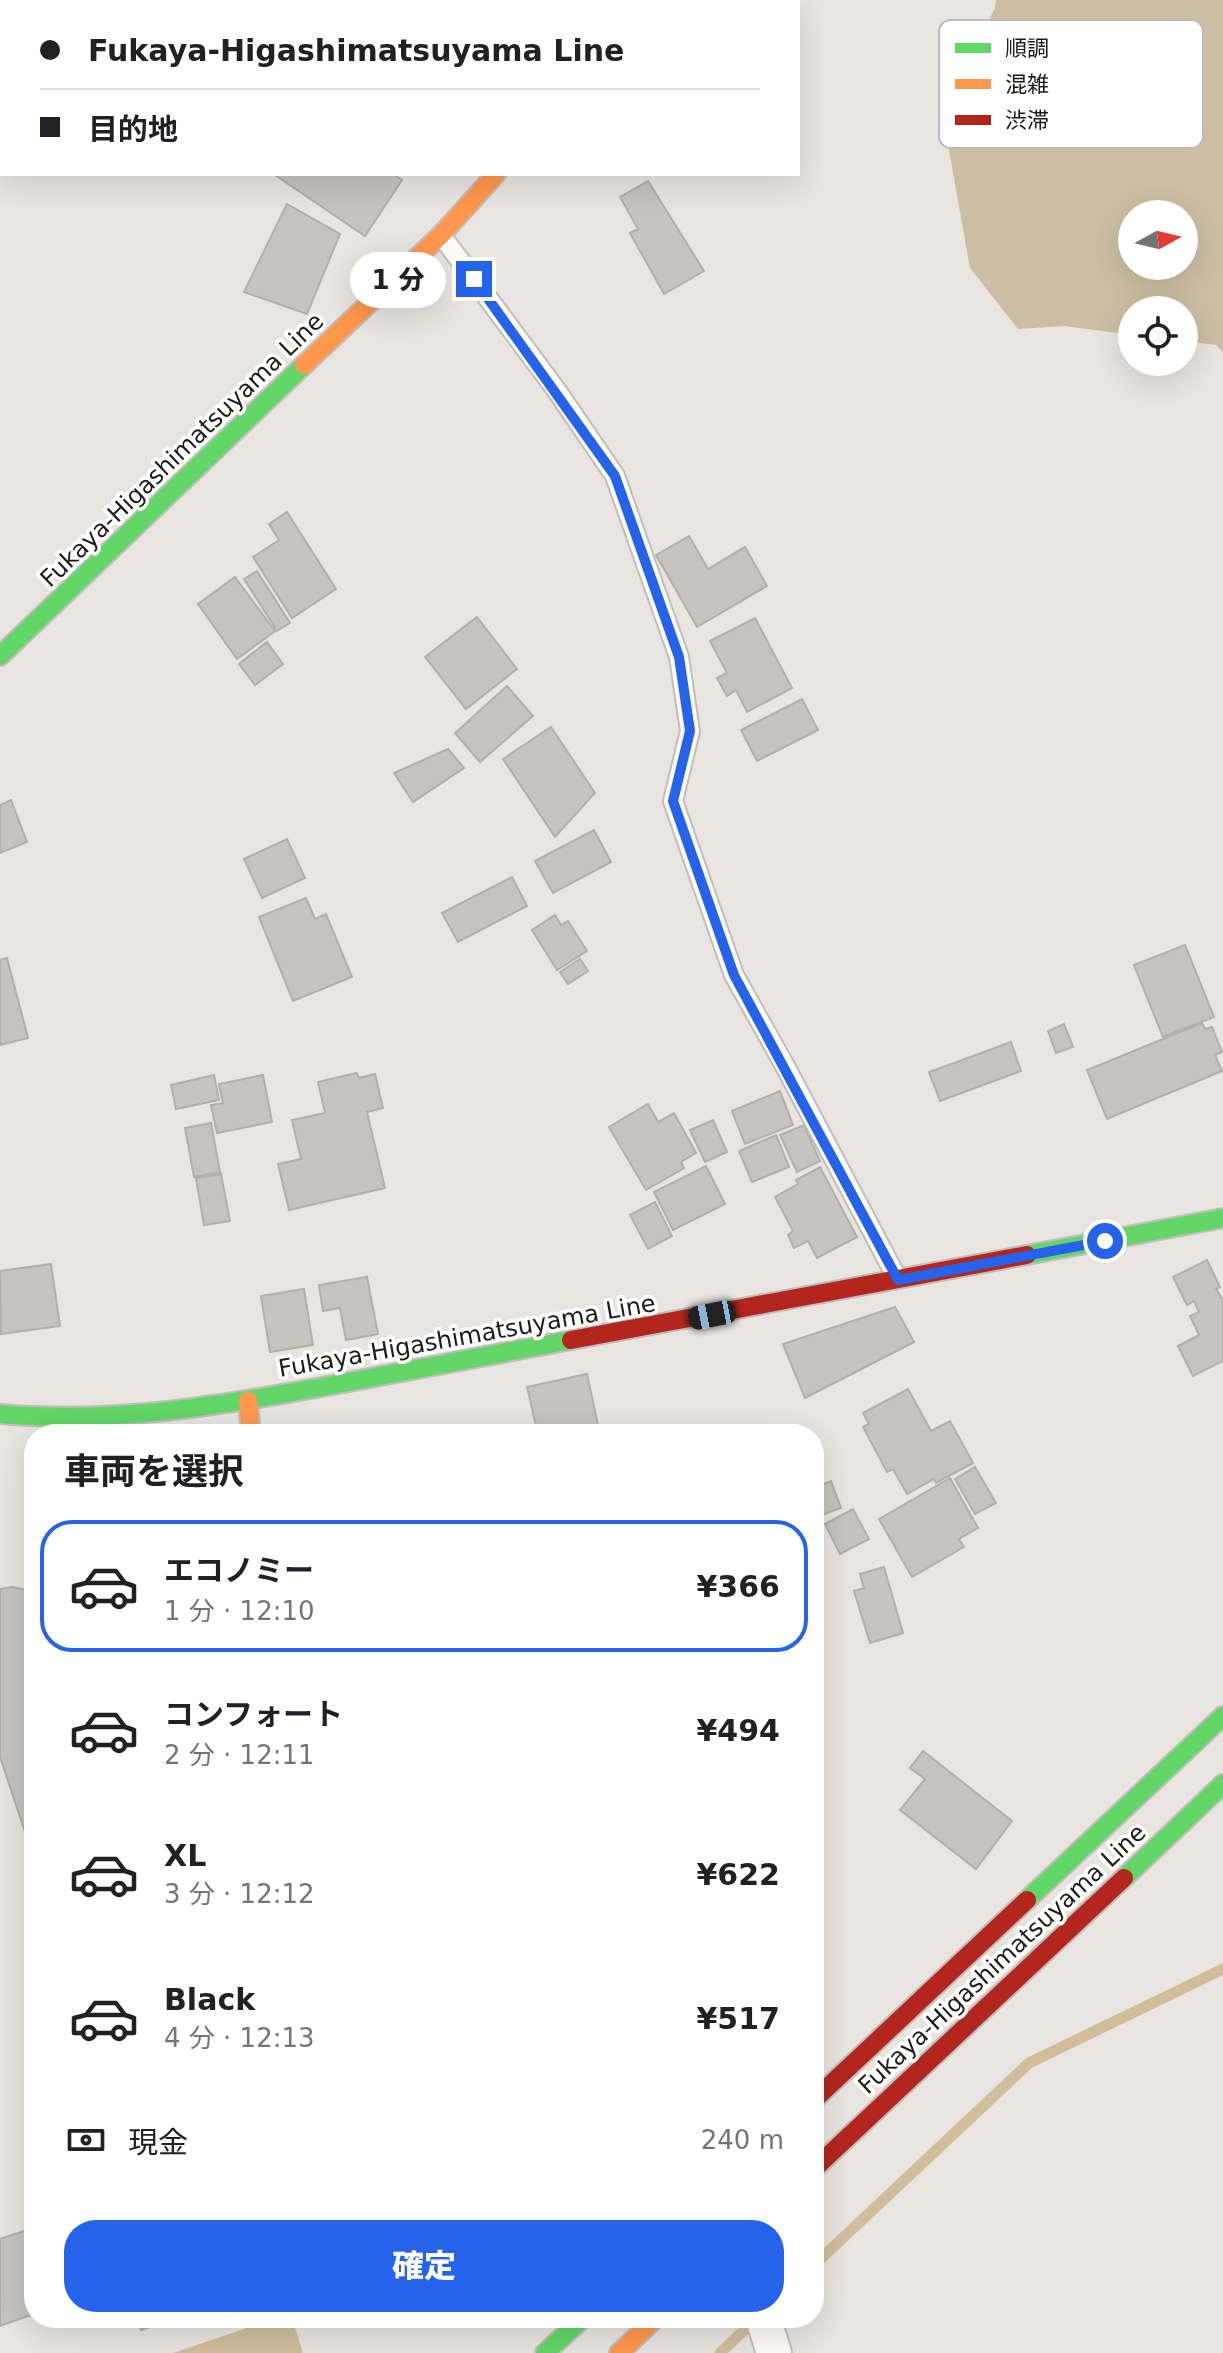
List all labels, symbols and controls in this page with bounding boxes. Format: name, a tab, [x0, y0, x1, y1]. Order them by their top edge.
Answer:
legend	[939, 20, 1203, 148]
text: Fukaya-Higashimatsuyama Line	[88, 33, 624, 68]
text: 順調	[1005, 36, 1049, 61]
text: 混雑	[1005, 72, 1049, 97]
text: 渋滞	[1005, 108, 1049, 133]
text: 目的地	[88, 112, 178, 147]
north arrow	[1118, 200, 1198, 280]
map controls	[1118, 200, 1198, 376]
callout: 1 分	[350, 251, 446, 307]
route end	[456, 261, 492, 297]
text: 1 分	[371, 265, 425, 295]
button: locate	[1118, 296, 1198, 376]
street label: Fukaya-Higashimatsuyama Line	[35, 307, 329, 593]
route start	[1087, 1223, 1123, 1259]
street label: Fukaya-Higashimatsuyama Line	[276, 1289, 658, 1383]
car	[686, 1299, 738, 1331]
text: 車両を選択	[64, 1451, 244, 1492]
icon: car	[68, 1550, 140, 1622]
text: エコノミー	[164, 1553, 314, 1588]
text: ¥366	[697, 1569, 780, 1604]
text: 1 分 · 12:10	[164, 1596, 315, 1626]
icon: car	[68, 1694, 140, 1766]
text: コンフォート	[164, 1697, 343, 1732]
text: ¥494	[697, 1713, 780, 1748]
text: 2 分 · 12:11	[164, 1740, 315, 1770]
street label: Fukaya-Higashimatsuyama Line	[853, 1818, 1151, 2100]
icon: car	[68, 1838, 140, 1910]
text: XL	[164, 1838, 206, 1873]
text: ¥622	[697, 1857, 780, 1892]
text: 3 分 · 12:12	[164, 1879, 315, 1909]
icon: car	[68, 1982, 140, 2054]
text: Black	[164, 1982, 255, 2017]
text: ¥517	[697, 2001, 780, 2036]
text: 4 分 · 12:13	[164, 2023, 315, 2053]
icon: cash	[64, 2118, 108, 2162]
text: 現金	[128, 2125, 188, 2160]
text: 240 m	[701, 2125, 784, 2155]
button: 確定	[64, 2220, 784, 2312]

